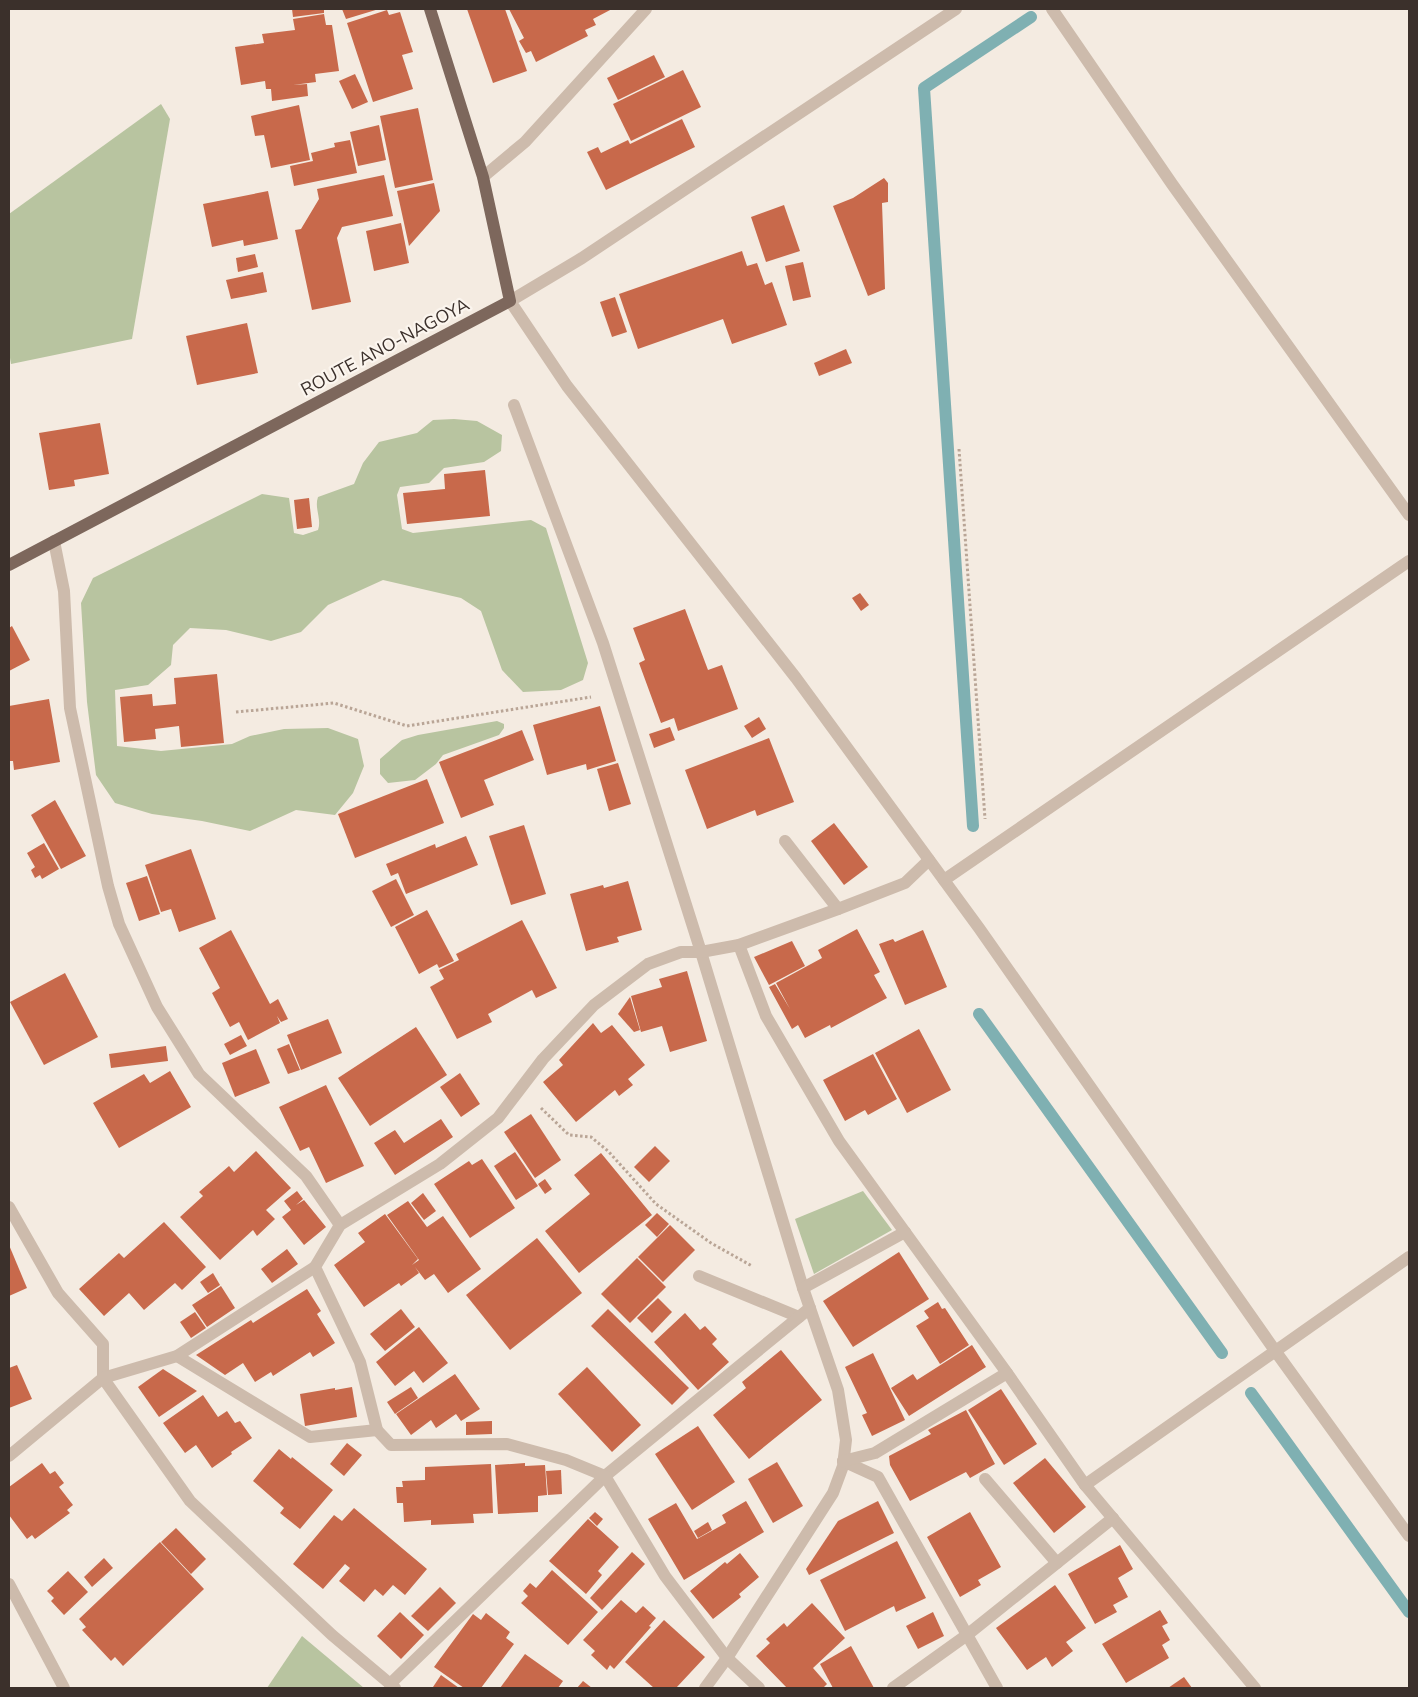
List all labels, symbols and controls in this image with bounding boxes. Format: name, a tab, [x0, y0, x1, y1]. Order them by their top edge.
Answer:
street label: ROUTE ANO-NAGOYA	[297, 292, 473, 402]

